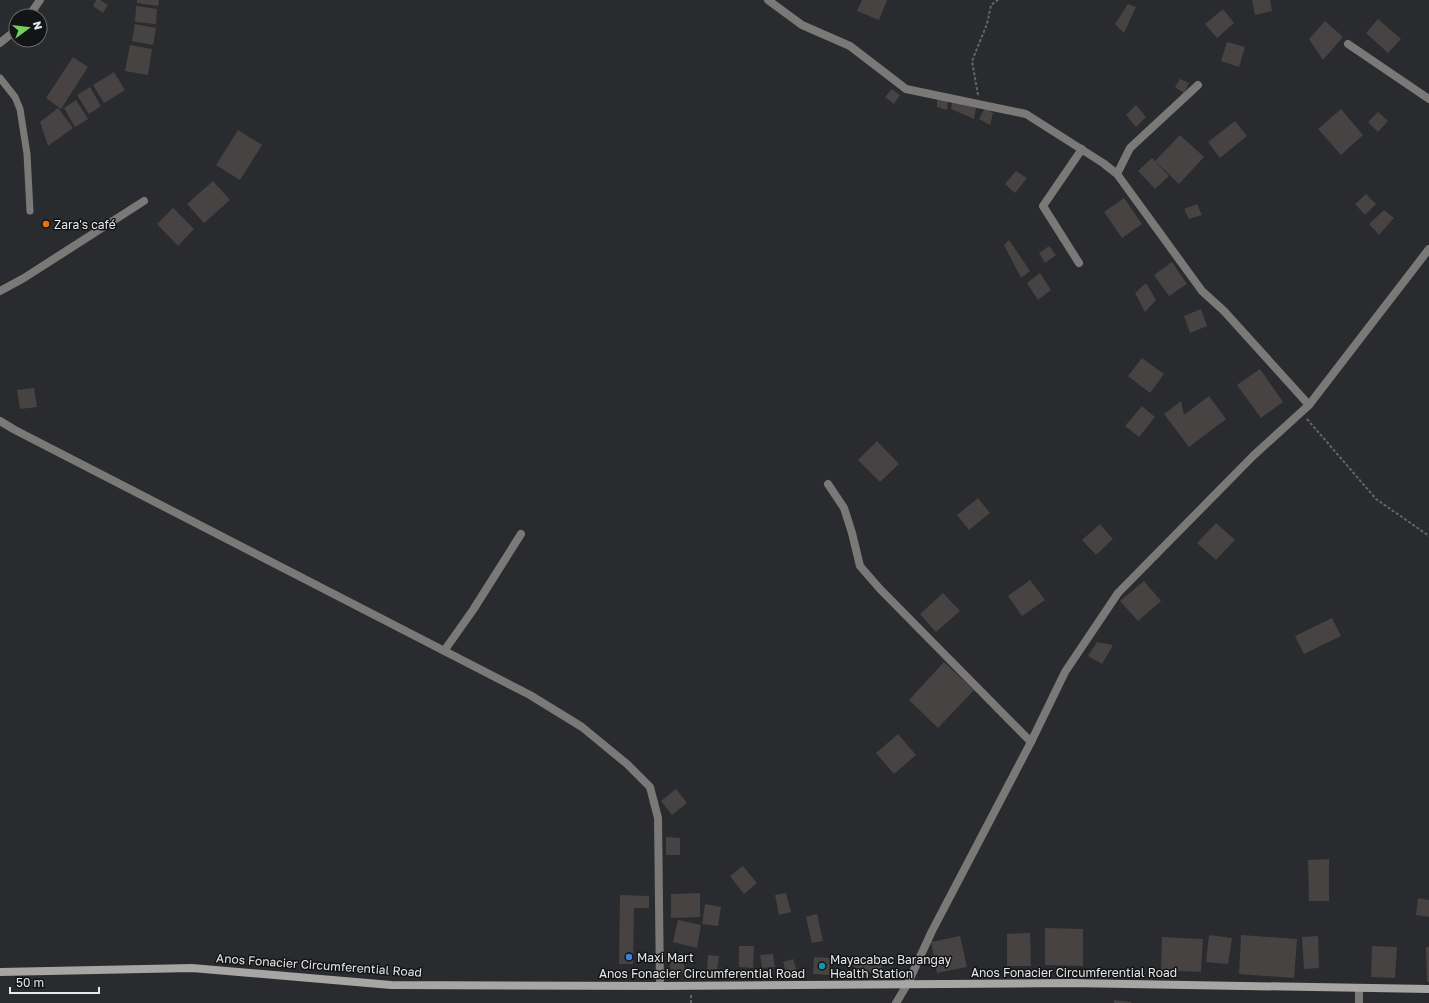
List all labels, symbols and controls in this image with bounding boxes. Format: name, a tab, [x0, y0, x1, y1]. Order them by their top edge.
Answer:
north arrow	[8, 8, 48, 48]
text: N	[31, 20, 46, 31]
place label: Zara's café	[54, 217, 116, 232]
marker: Zara's café	[41, 219, 51, 229]
street label: Anos Fonacier Circumferential Road	[216, 950, 422, 980]
place label: Maxi Mart	[637, 950, 694, 965]
marker: Maxi Mart	[624, 952, 634, 962]
place label: Mayacabac Barangay Health Station	[830, 952, 951, 981]
marker: Mayacabac Barangay Health Station	[817, 961, 827, 971]
street label: Anos Fonacier Circumferential Road	[971, 965, 1177, 980]
street label: Anos Fonacier Circumferential Road	[599, 966, 805, 981]
scale bar	[10, 969, 99, 995]
text: 50 m	[16, 975, 44, 990]

